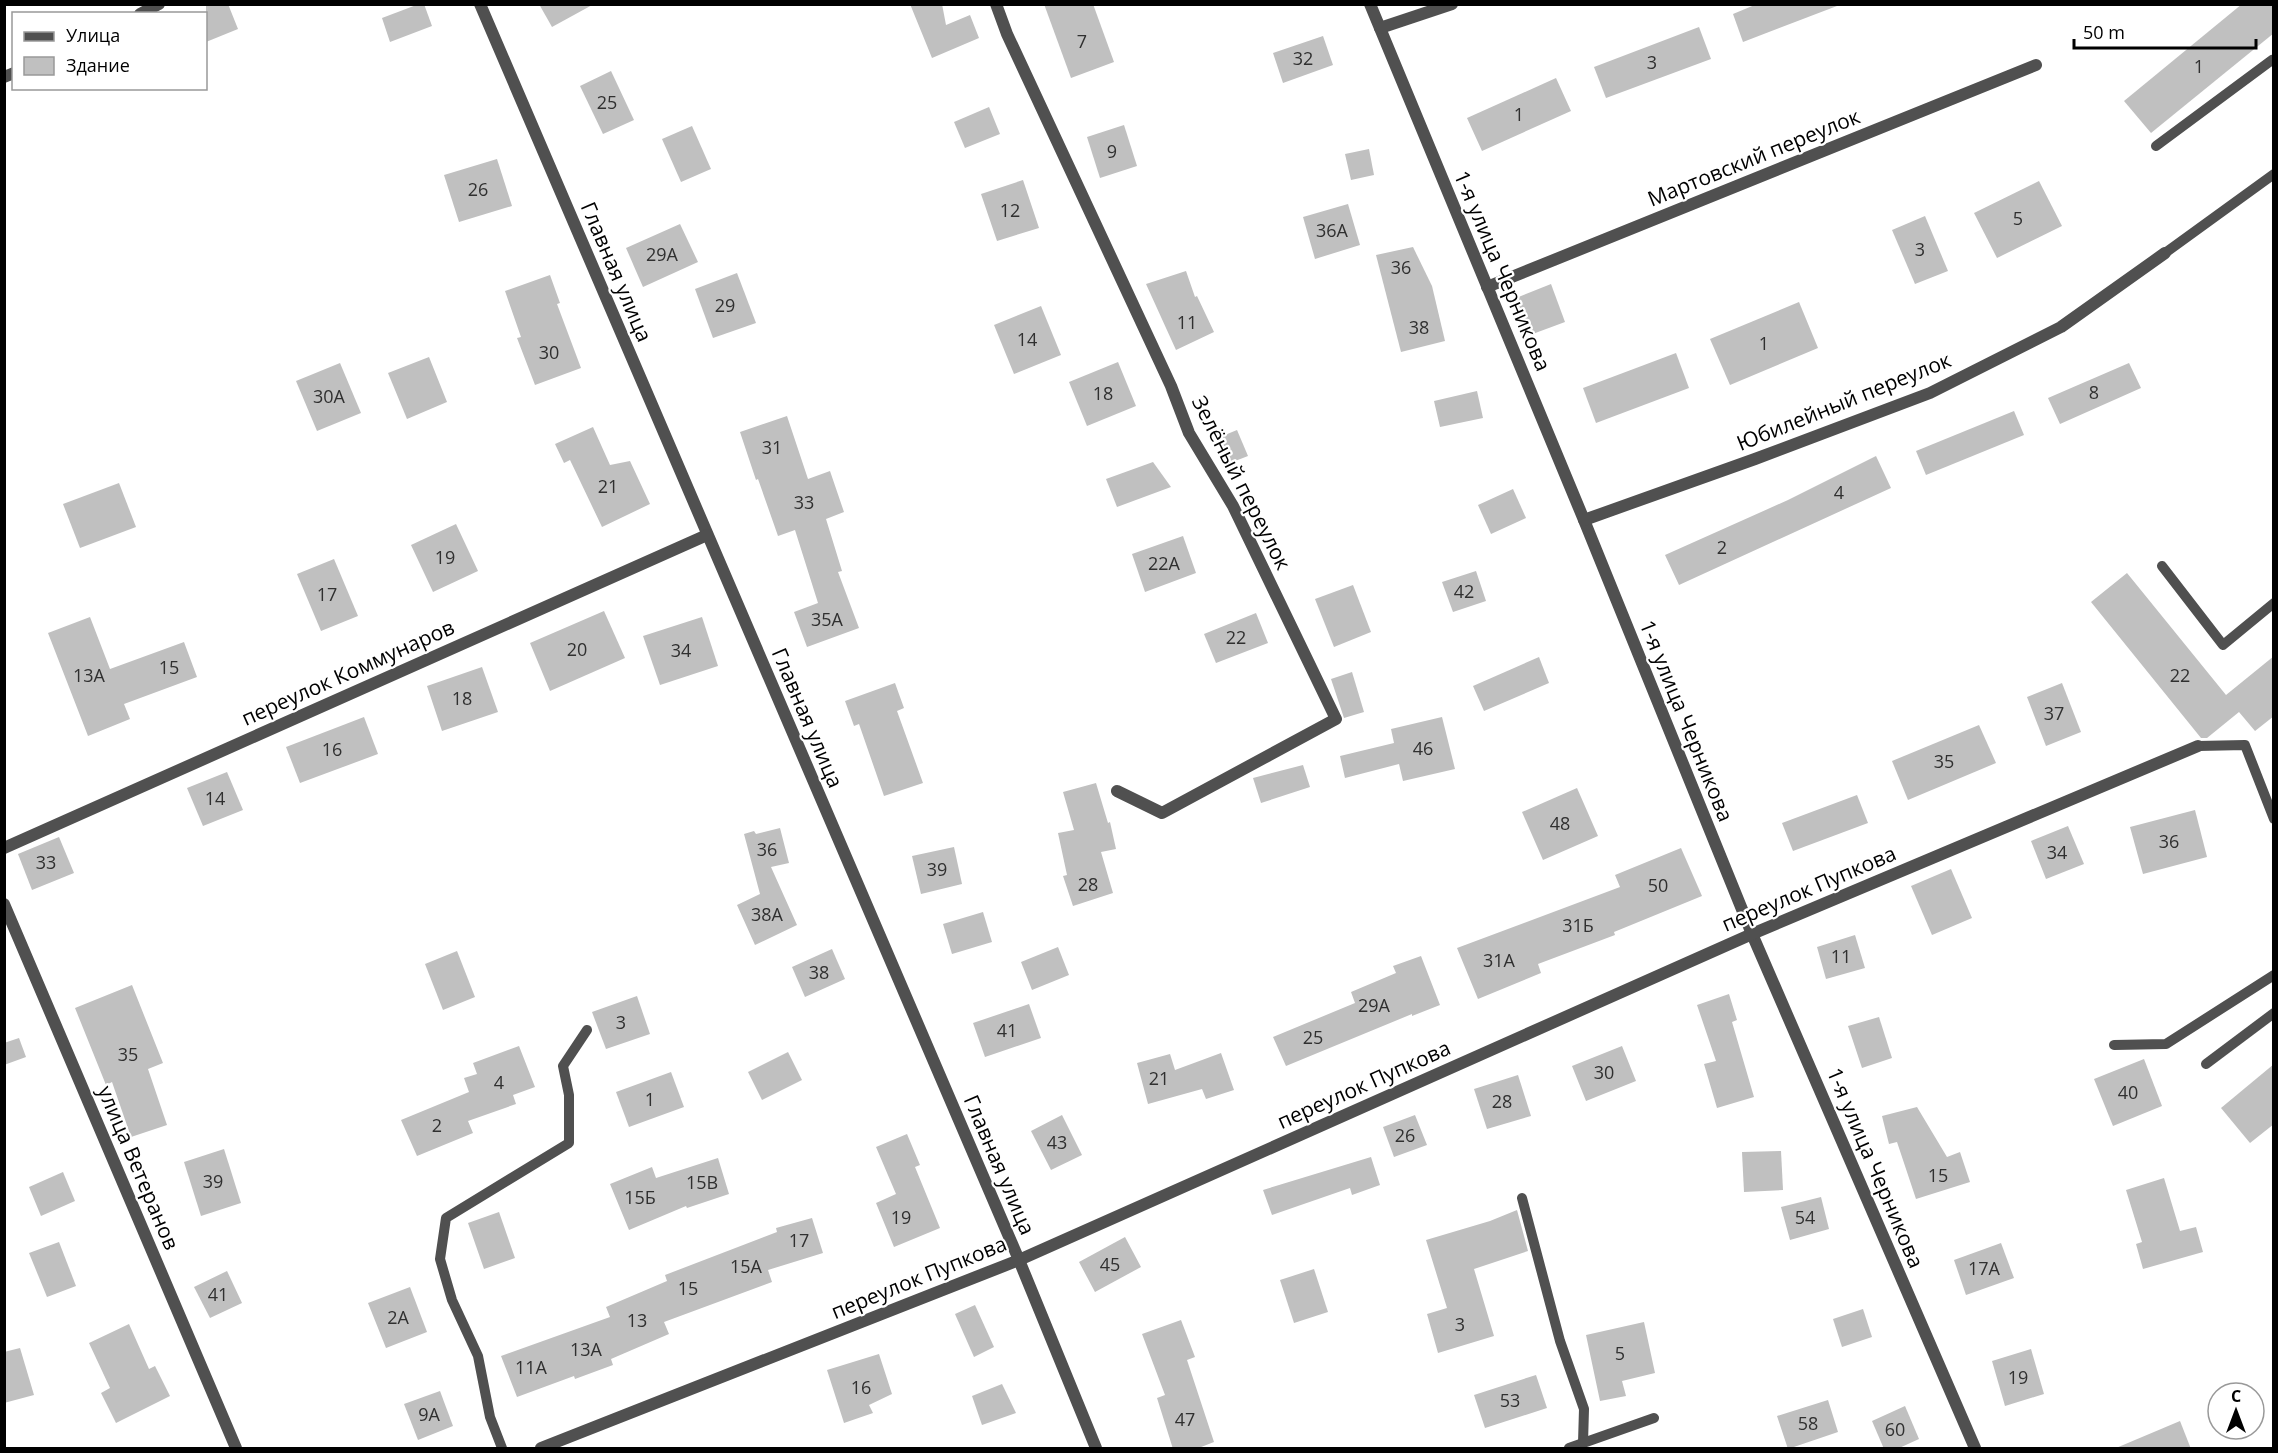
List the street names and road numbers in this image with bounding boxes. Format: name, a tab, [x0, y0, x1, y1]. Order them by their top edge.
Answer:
street label: Мартовский переулок	[1643, 102, 1864, 212]
street label: 1-я улица Черникова	[1448, 166, 1558, 375]
street label: Главная улица	[575, 197, 659, 346]
street label: Юбилейный переулок	[1732, 345, 1955, 457]
street label: Зелёный переулок	[1186, 391, 1298, 574]
street label: переулок Коммунаров	[237, 612, 458, 732]
street label: 1-я улица Черникова	[1634, 616, 1740, 826]
street label: Главная улица	[766, 643, 850, 792]
street label: переулок Пупкова	[1717, 839, 1900, 937]
street label: переулок Пупкова	[1272, 1033, 1455, 1135]
street label: 1-я улица Черникова	[1821, 1063, 1931, 1272]
street label: улица Ветеранов	[92, 1081, 186, 1254]
street label: Главная улица	[958, 1090, 1042, 1239]
street label: переулок Пупкова	[827, 1229, 1011, 1325]

